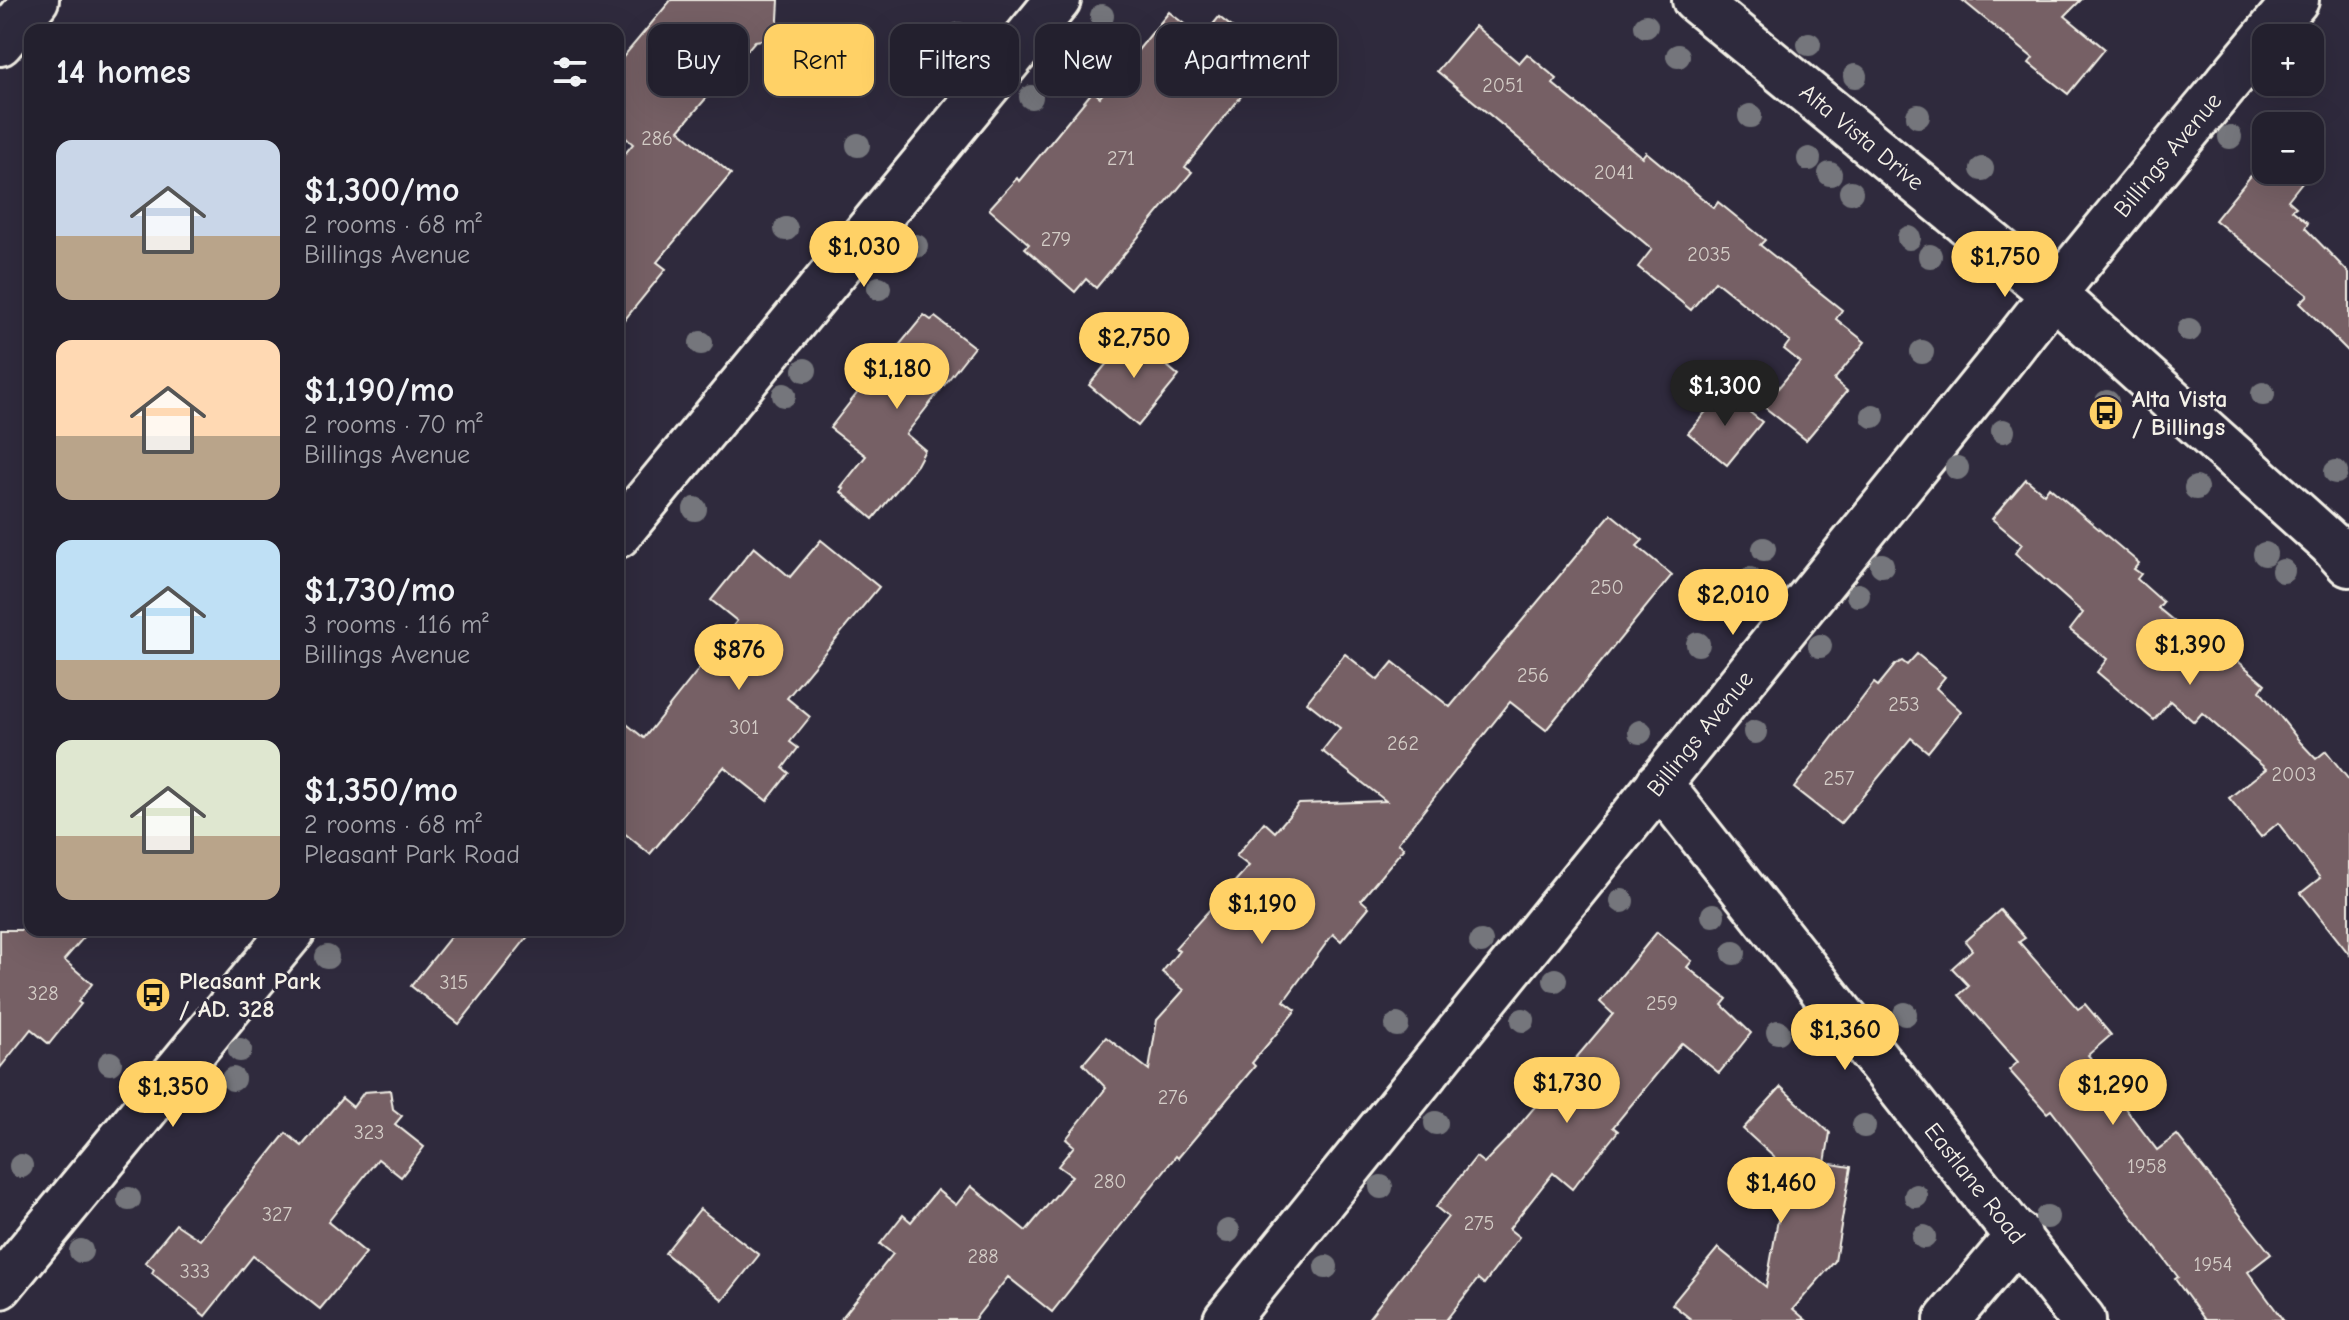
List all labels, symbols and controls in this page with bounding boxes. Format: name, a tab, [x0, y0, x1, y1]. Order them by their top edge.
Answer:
chip: Buy	[648, 24, 748, 96]
chip: Rent	[764, 24, 874, 96]
chip: Filters	[890, 24, 1019, 96]
chip: New	[1035, 24, 1140, 96]
chip: Apartment	[1156, 24, 1337, 96]
map controls	[2252, 24, 2324, 184]
button: +	[2252, 24, 2324, 96]
icon: filters	[548, 50, 592, 94]
text: 14 homes	[56, 52, 191, 92]
house number: 2051	[1482, 74, 1524, 97]
street label: Alta Vista Drive	[1794, 78, 1930, 196]
street label: Billings Avenue	[2108, 87, 2227, 223]
button: −	[2252, 112, 2324, 184]
house number: 286	[641, 127, 673, 150]
house number: 271	[1107, 147, 1135, 170]
house number: 2041	[1594, 161, 1634, 184]
text: $1,300/mo	[304, 170, 460, 210]
icon: home	[120, 172, 216, 268]
text: 2 rooms · 68 m²	[304, 210, 482, 240]
pin: $1,030	[799, 221, 929, 289]
house number: 279	[1041, 228, 1071, 251]
pin: $1,750	[1940, 231, 2070, 299]
text: $1,030	[827, 232, 901, 262]
text: Billings Avenue	[304, 240, 470, 270]
text: $1,750	[1969, 242, 2041, 272]
house number: 2035	[1687, 243, 1731, 266]
pin: $2,750	[1069, 312, 1199, 380]
text: $2,750	[1097, 323, 1171, 353]
pin: $1,180	[832, 343, 962, 411]
text: $1,180	[862, 354, 932, 384]
pin: $1,300	[1660, 360, 1790, 428]
text: $1,190/mo	[304, 370, 454, 410]
text: $1,300	[1688, 371, 1762, 401]
icon: home	[120, 372, 216, 468]
place label: Alta Vista / Billings	[2132, 385, 2227, 441]
bus stop icon: Alta Vista / Billings	[2087, 394, 2125, 432]
text: 2 rooms · 70 m²	[304, 410, 483, 440]
text: Billings Avenue	[304, 440, 470, 470]
pin: $2,010	[1668, 569, 1798, 637]
text: $1,730/mo	[304, 570, 455, 610]
icon: home	[120, 572, 216, 668]
house number: 250	[1590, 576, 1624, 599]
text: $2,010	[1696, 580, 1770, 610]
text: 3 rooms · 116 m²	[304, 610, 489, 640]
pin: $1,390	[2125, 619, 2255, 687]
pin: $876	[692, 624, 786, 692]
text: $1,390	[2154, 630, 2226, 660]
text: $876	[712, 635, 766, 665]
text: Billings Avenue	[304, 640, 470, 670]
house number: 256	[1517, 664, 1549, 687]
street label: Billings Avenue	[1641, 665, 1759, 802]
house number: 253	[1888, 693, 1920, 716]
house number: 301	[729, 716, 759, 739]
house number: 262	[1387, 732, 1419, 755]
house number: 2003	[2272, 763, 2316, 786]
house number: 257	[1824, 767, 1855, 790]
text: $1,350/mo	[304, 770, 458, 810]
icon: home	[120, 772, 216, 868]
text: 2 rooms · 68 m²	[304, 810, 482, 840]
text: Pleasant Park Road	[304, 840, 520, 870]
pin: $1,190	[1197, 878, 1327, 946]
text: $1,190	[1227, 889, 1297, 919]
place label: Pleasant Park / AD. 328	[179, 967, 321, 1023]
house number: 315	[440, 971, 468, 994]
bus stop icon: Pleasant Park / AD. 328	[134, 976, 172, 1014]
house number: 328	[28, 982, 58, 1005]
house number: 259	[1646, 992, 1678, 1015]
pin: $1,360	[1780, 1004, 1910, 1072]
text: $1,360	[1809, 1015, 1881, 1045]
pin: $1,730	[1502, 1057, 1632, 1125]
pin: $1,290	[2048, 1059, 2178, 1127]
pin: $1,350	[108, 1061, 238, 1129]
text: $1,730	[1532, 1068, 1602, 1098]
text: $1,290	[2077, 1070, 2149, 1100]
text: $1,350	[137, 1072, 209, 1102]
house number: 276	[1158, 1086, 1188, 1109]
street label: Eastlane Road	[1919, 1117, 2031, 1249]
house number: 323	[354, 1121, 384, 1144]
house number: 1958	[2127, 1155, 2167, 1178]
pin: $1,460	[1716, 1157, 1846, 1225]
text: $1,460	[1745, 1168, 1817, 1198]
house number: 280	[1094, 1170, 1126, 1193]
house number: 327	[262, 1203, 293, 1226]
house number: 275	[1464, 1212, 1494, 1235]
house number: 288	[967, 1245, 999, 1268]
house number: 1954	[2193, 1253, 2233, 1276]
house number: 333	[180, 1260, 210, 1283]

